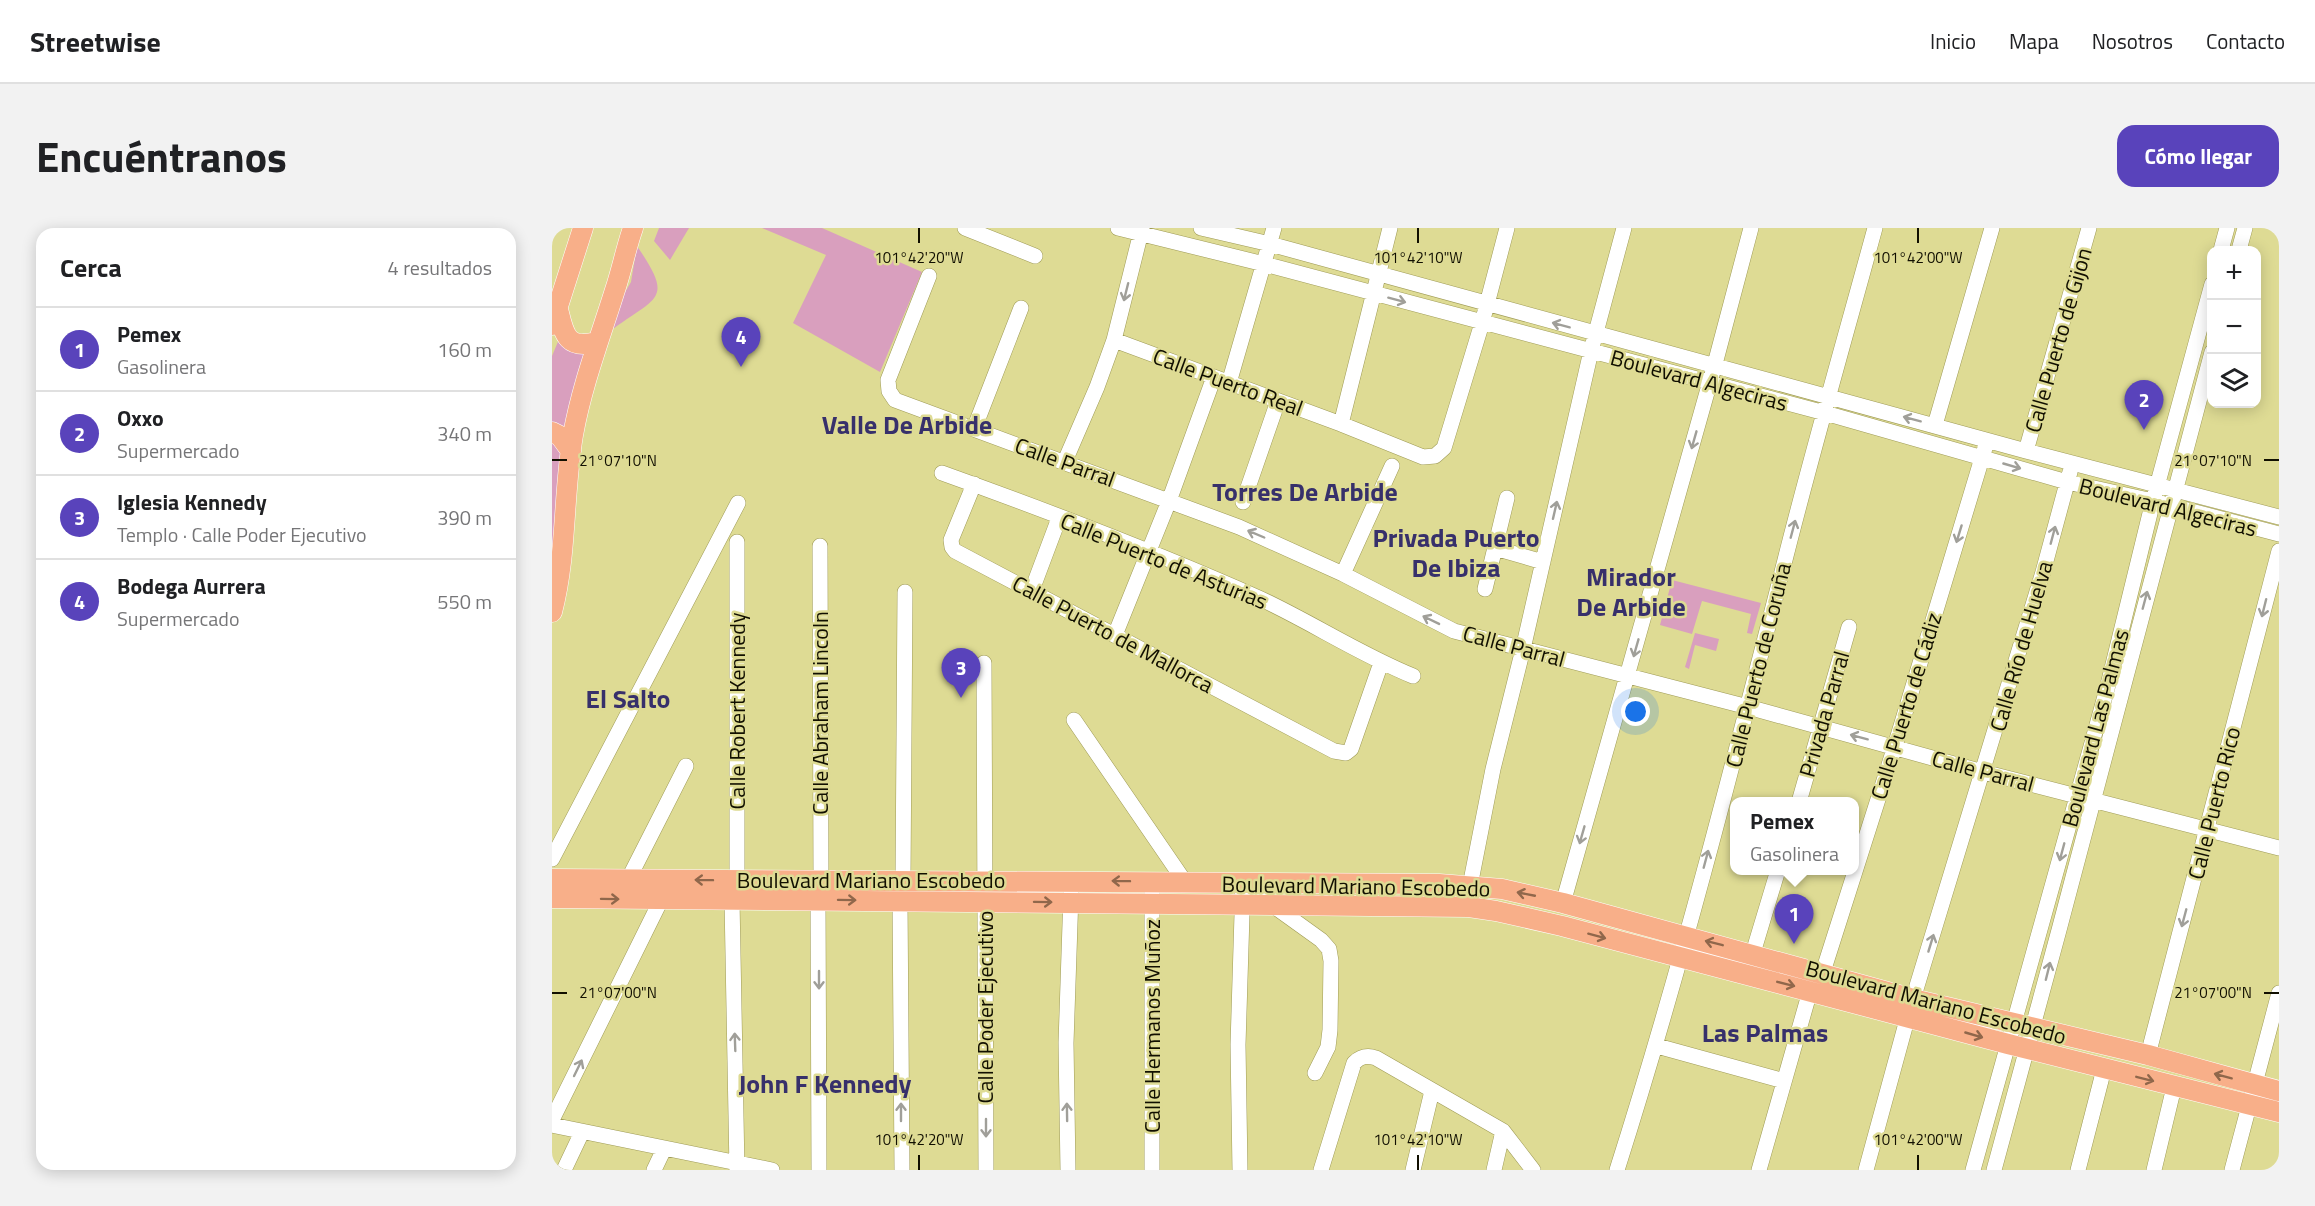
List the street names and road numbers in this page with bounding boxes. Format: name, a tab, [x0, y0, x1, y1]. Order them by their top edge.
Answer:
street label: Calle Puerto de Gijon	[2015, 244, 2101, 436]
street label: Calle Puerto Real	[1148, 339, 1308, 425]
street label: Boulevard Algeciras	[1607, 340, 1791, 420]
street label: Calle Parral	[1010, 428, 1120, 496]
street label: Boulevard Algeciras	[2076, 468, 2260, 546]
street label: Calle Puerto de Asturias	[1055, 504, 1273, 618]
street label: Calle Río de Huelva	[1980, 557, 2062, 735]
street label: Calle Puerto de Coruña	[1716, 559, 1800, 771]
street label: Calle Puerto de Mallorca	[1006, 567, 1220, 701]
street label: Calle Puerto de Cádiz	[1861, 608, 1951, 804]
street label: Calle Abraham Lincoln	[803, 611, 837, 815]
street label: Calle Robert Kennedy	[720, 612, 754, 810]
street label: Calle Parral	[1459, 616, 1569, 676]
street label: Boulevard Las Palmas	[2052, 625, 2138, 831]
street label: Privada Parral	[1790, 647, 1858, 781]
street label: Calle Puerto Rico	[2179, 723, 2249, 883]
street label: Calle Parral	[1928, 741, 2038, 801]
street label: Boulevard Mariano Escobedo	[737, 863, 1005, 897]
street label: Boulevard Mariano Escobedo	[1221, 867, 1491, 905]
street label: Calle Poder Ejecutivo	[968, 911, 1002, 1103]
street label: Calle Hermanos Muñoz	[1135, 919, 1169, 1133]
street label: Boulevard Mariano Escobedo	[1802, 951, 2070, 1053]

